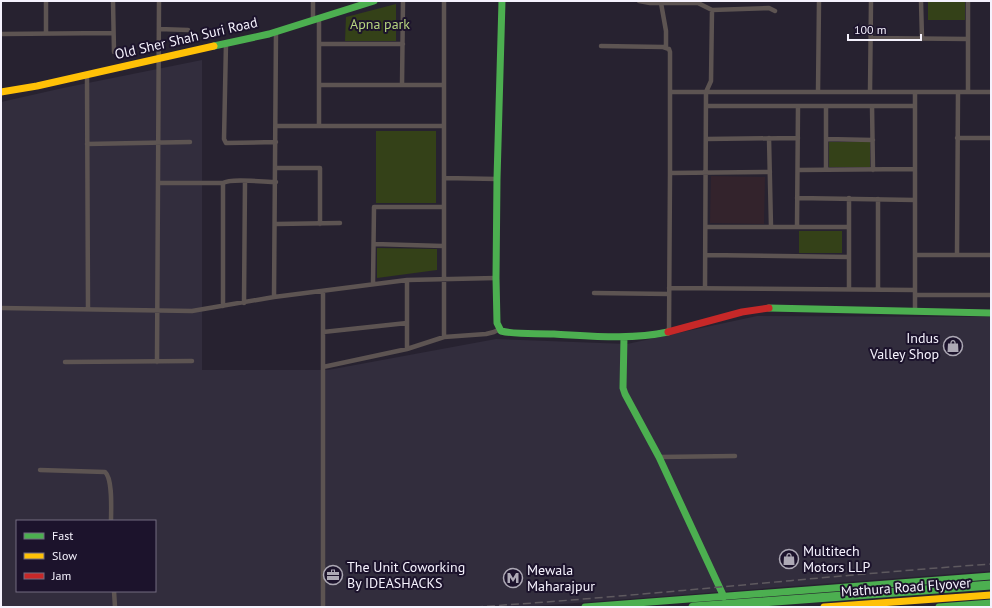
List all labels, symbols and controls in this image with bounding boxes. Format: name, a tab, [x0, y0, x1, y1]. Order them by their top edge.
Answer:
street label: Old Sher Shah Suri Road	[113, 13, 259, 63]
park label: Apna park	[350, 15, 410, 33]
scale bar	[848, 16, 921, 42]
text: 100 m	[854, 22, 887, 37]
place label: Indus Valley Shop	[869, 329, 939, 363]
shop icon: Indus Valley Shop	[942, 335, 964, 357]
legend	[16, 520, 156, 592]
text: Fast	[52, 528, 73, 543]
place label: Multitech Motors LLP	[803, 542, 871, 576]
text: Slow	[52, 548, 77, 563]
shop icon: Multitech Motors LLP	[778, 548, 800, 570]
place label: The Unit Coworking By IDEASHACKS	[347, 558, 465, 592]
place label: Mewala Maharajpur	[527, 561, 595, 595]
office icon: The Unit Coworking By IDEASHACKS	[322, 564, 344, 586]
metro station icon: Mewala Maharajpur	[502, 567, 524, 589]
text: Jam	[51, 568, 71, 583]
street label: Mathura Road Flyover	[840, 573, 972, 601]

